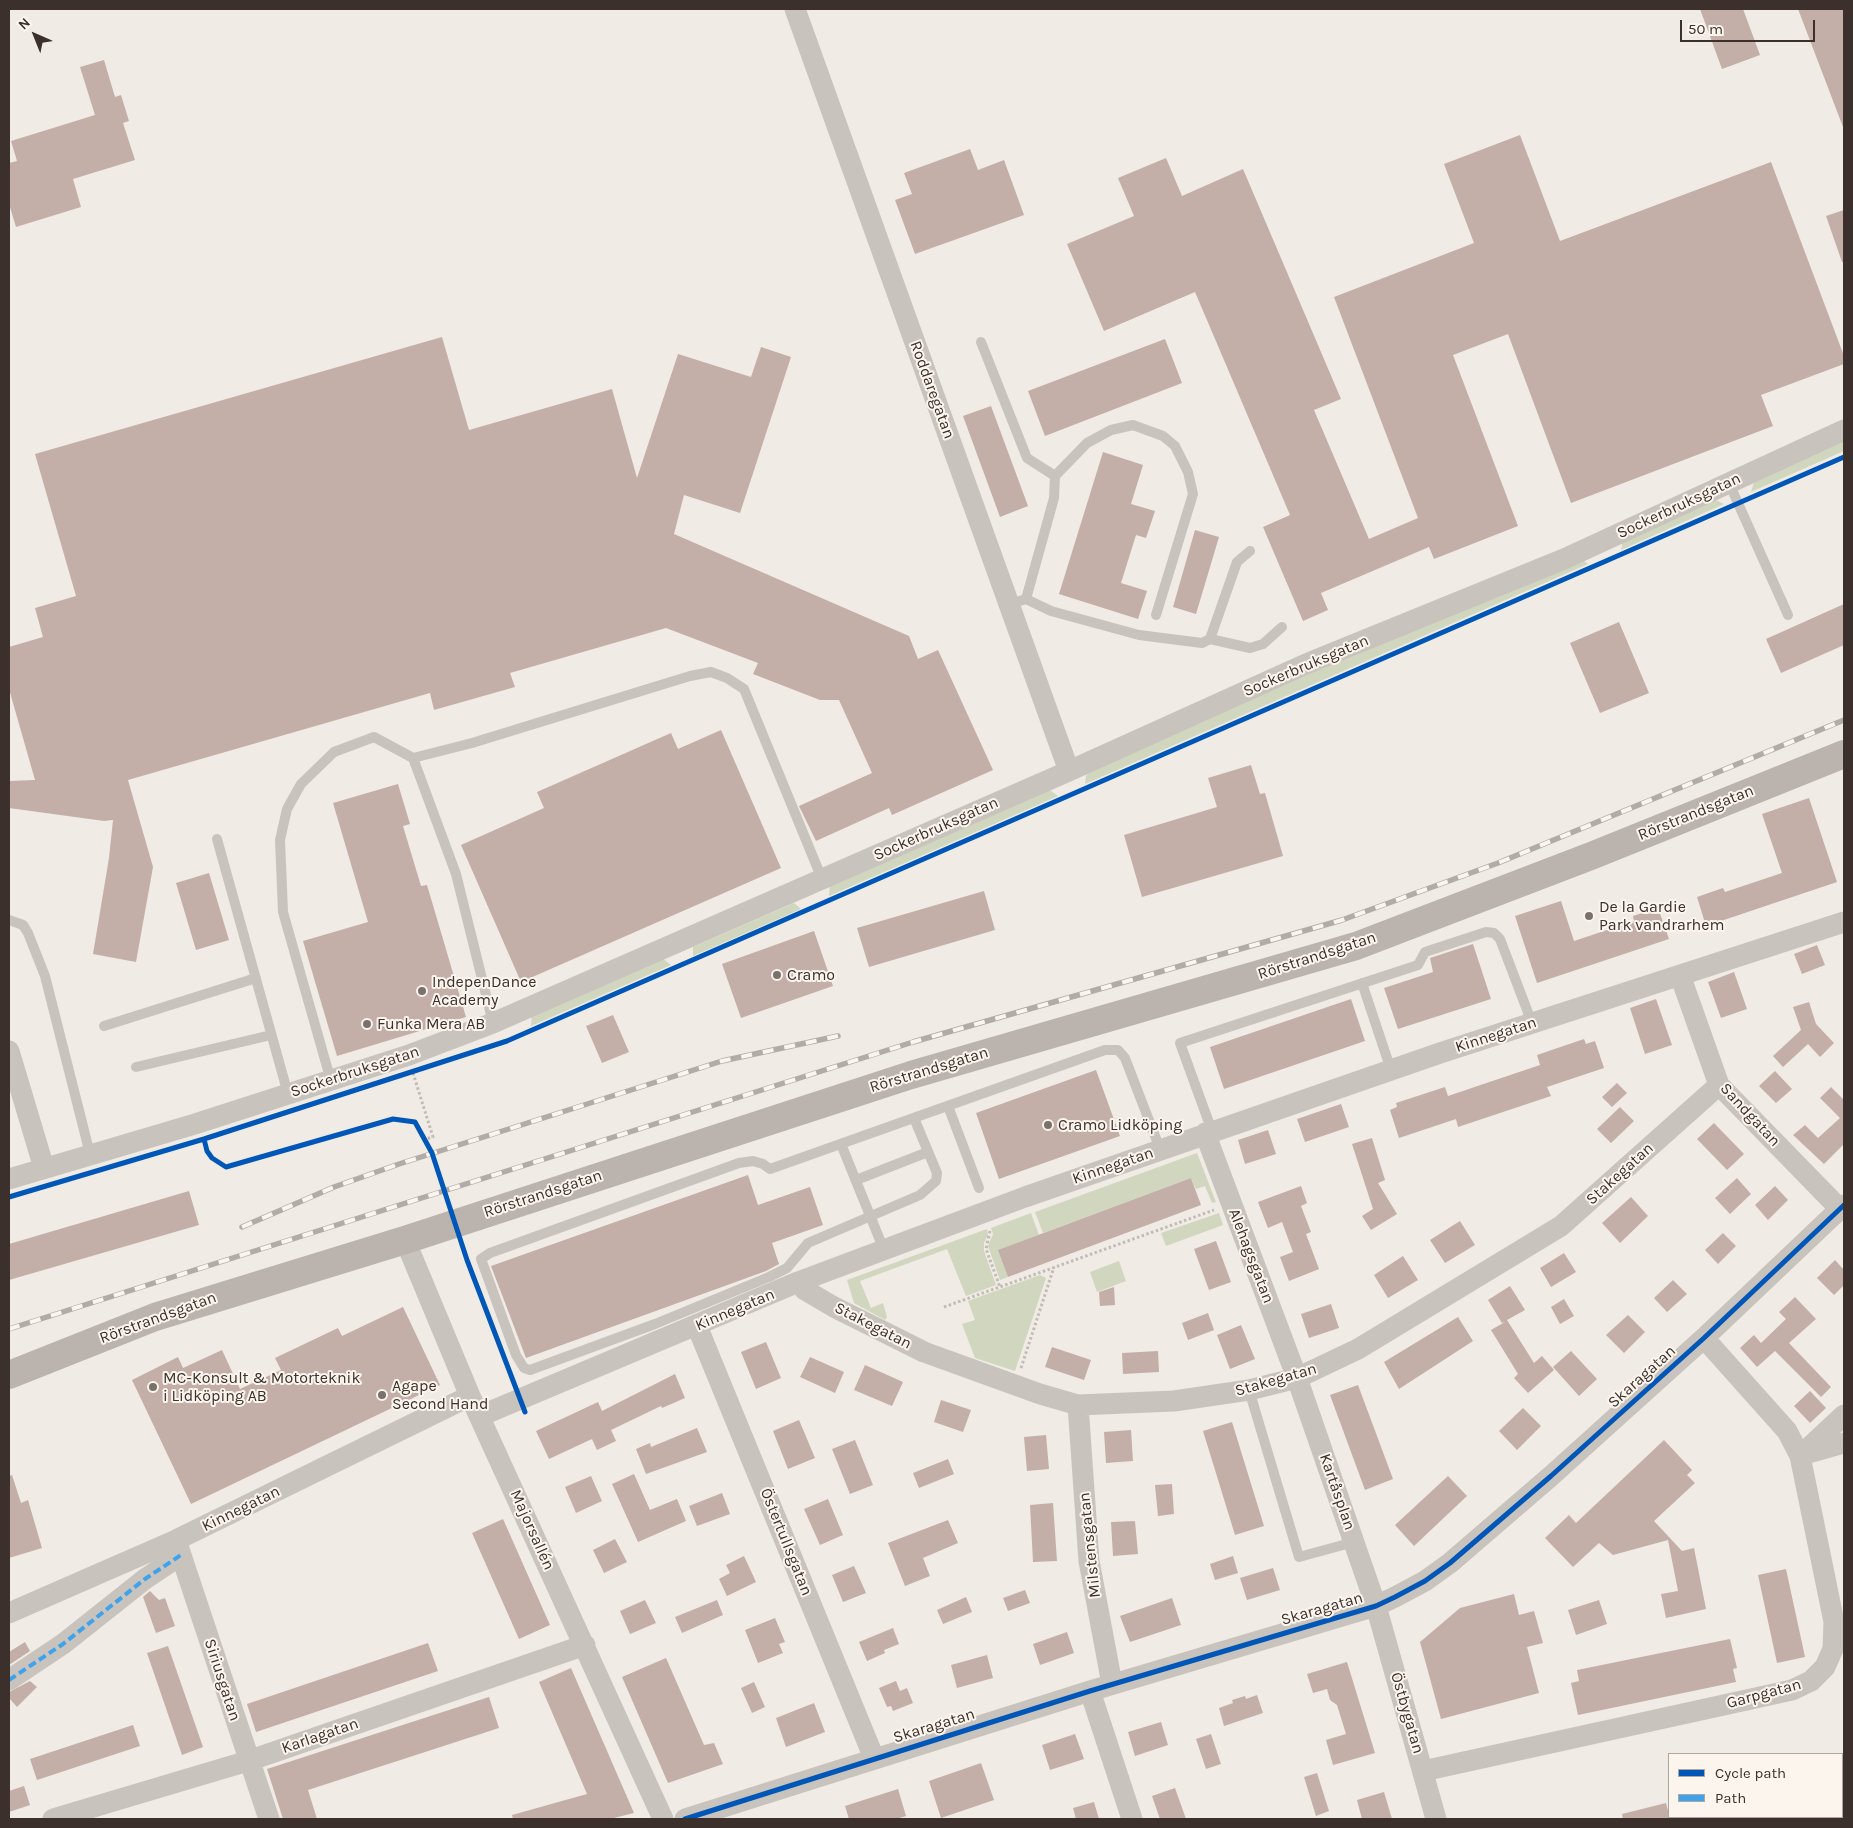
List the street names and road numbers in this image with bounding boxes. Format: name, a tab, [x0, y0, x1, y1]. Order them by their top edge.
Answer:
street label: Roddaregatan	[905, 338, 959, 442]
street label: Sockerbruksgatan	[1614, 469, 1744, 543]
street label: Sockerbruksgatan	[1240, 631, 1372, 701]
street label: Rörstrandsgatan	[1635, 781, 1757, 845]
street label: Sockerbruksgatan	[871, 793, 1001, 865]
street label: Rörstrandsgatan	[1255, 928, 1379, 984]
street label: Kinnegatan	[1453, 1013, 1539, 1057]
street label: Sockerbruksgatan	[288, 1042, 422, 1102]
street label: Rörstrandsgatan	[867, 1043, 991, 1097]
street label: Sandgatan	[1716, 1079, 1784, 1151]
street label: Stakegatan	[1582, 1139, 1658, 1209]
street label: Kinnegatan	[1070, 1143, 1156, 1189]
street label: Rörstrandsgatan	[481, 1166, 605, 1222]
street label: Alehagsgatan	[1224, 1206, 1278, 1306]
street label: Kinnegatan	[692, 1285, 778, 1335]
street label: Rörstrandsgatan	[97, 1288, 219, 1348]
street label: Stakegatan	[831, 1298, 915, 1354]
street label: Skaragatan	[1604, 1342, 1680, 1412]
street label: Stakegatan	[1233, 1359, 1319, 1401]
street label: Kartåsplan	[1315, 1451, 1359, 1533]
street label: Kinnegatan	[199, 1482, 283, 1536]
street label: Östertullsgatan	[756, 1485, 816, 1599]
street label: Majorsallén	[506, 1487, 558, 1573]
street label: Milstensgatan	[1075, 1491, 1105, 1599]
street label: Skaragatan	[1279, 1588, 1365, 1630]
street label: Siriusgatan	[200, 1636, 244, 1724]
street label: Östbygatan	[1386, 1670, 1428, 1756]
street label: Garpgatan	[1725, 1675, 1803, 1713]
street label: Skaragatan	[891, 1704, 977, 1748]
street label: Karlagatan	[279, 1714, 361, 1758]

